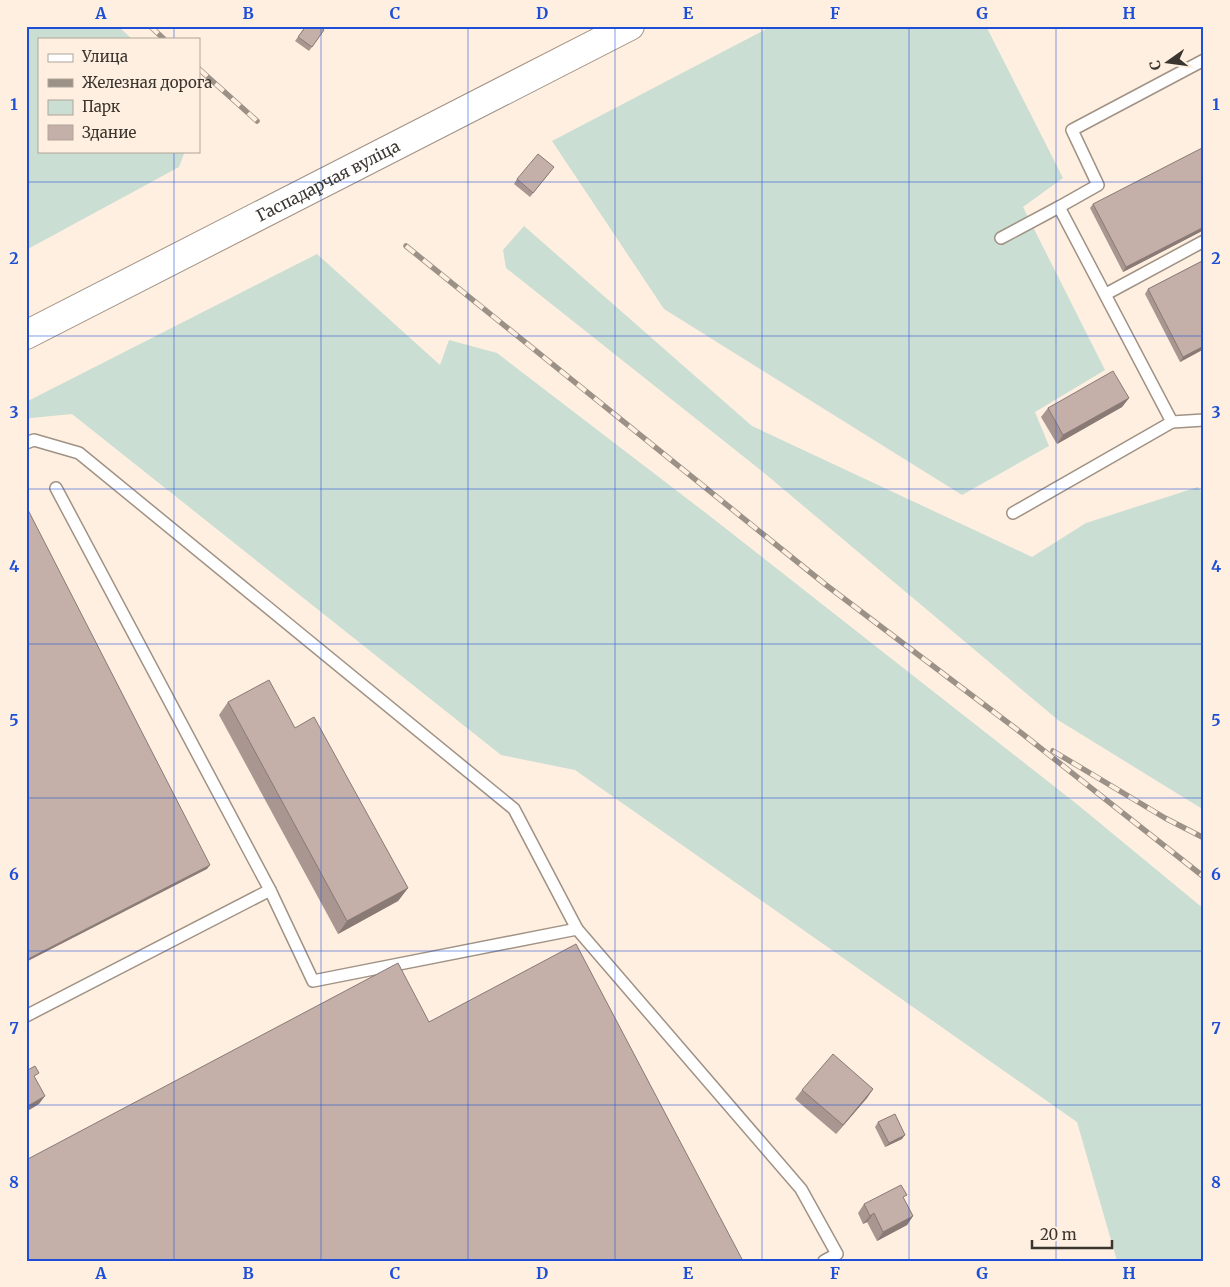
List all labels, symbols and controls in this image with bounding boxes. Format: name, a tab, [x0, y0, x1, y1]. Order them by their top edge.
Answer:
text: A	[94, 3, 107, 23]
text: B	[242, 3, 254, 23]
text: C	[390, 3, 400, 23]
text: D	[536, 3, 548, 23]
text: E	[683, 3, 694, 23]
text: F	[830, 3, 840, 23]
text: G	[976, 3, 988, 23]
text: H	[1122, 3, 1136, 23]
legend	[38, 38, 200, 152]
north arrow	[1142, 38, 1192, 88]
text: Улица	[81, 47, 128, 66]
text: С	[1146, 58, 1165, 72]
text: Железная дорога	[82, 73, 212, 92]
text: 1	[10, 94, 18, 114]
text: 1	[1212, 94, 1220, 114]
text: Парк	[82, 97, 121, 116]
text: Здание	[82, 123, 136, 142]
street label: Гаспадарчая вуліца	[253, 135, 403, 226]
text: 2	[9, 248, 19, 268]
text: 2	[1211, 248, 1221, 268]
text: 3	[9, 402, 19, 422]
text: 3	[1211, 402, 1221, 422]
text: 4	[9, 556, 19, 576]
text: 4	[1211, 556, 1221, 576]
text: 5	[9, 710, 19, 730]
text: 5	[1211, 710, 1221, 730]
text: 6	[9, 864, 19, 884]
text: 6	[1211, 864, 1221, 884]
text: 7	[9, 1018, 19, 1038]
text: 7	[1211, 1018, 1221, 1038]
text: 8	[9, 1172, 19, 1192]
text: 8	[1211, 1172, 1221, 1192]
scale bar	[1032, 1217, 1112, 1249]
text: 20 m	[1040, 1225, 1077, 1244]
text: A	[94, 1263, 107, 1283]
text: B	[242, 1263, 254, 1283]
text: C	[390, 1263, 400, 1283]
text: D	[536, 1263, 548, 1283]
text: E	[683, 1263, 694, 1283]
text: F	[830, 1263, 840, 1283]
text: G	[976, 1263, 988, 1283]
text: H	[1122, 1263, 1136, 1283]

